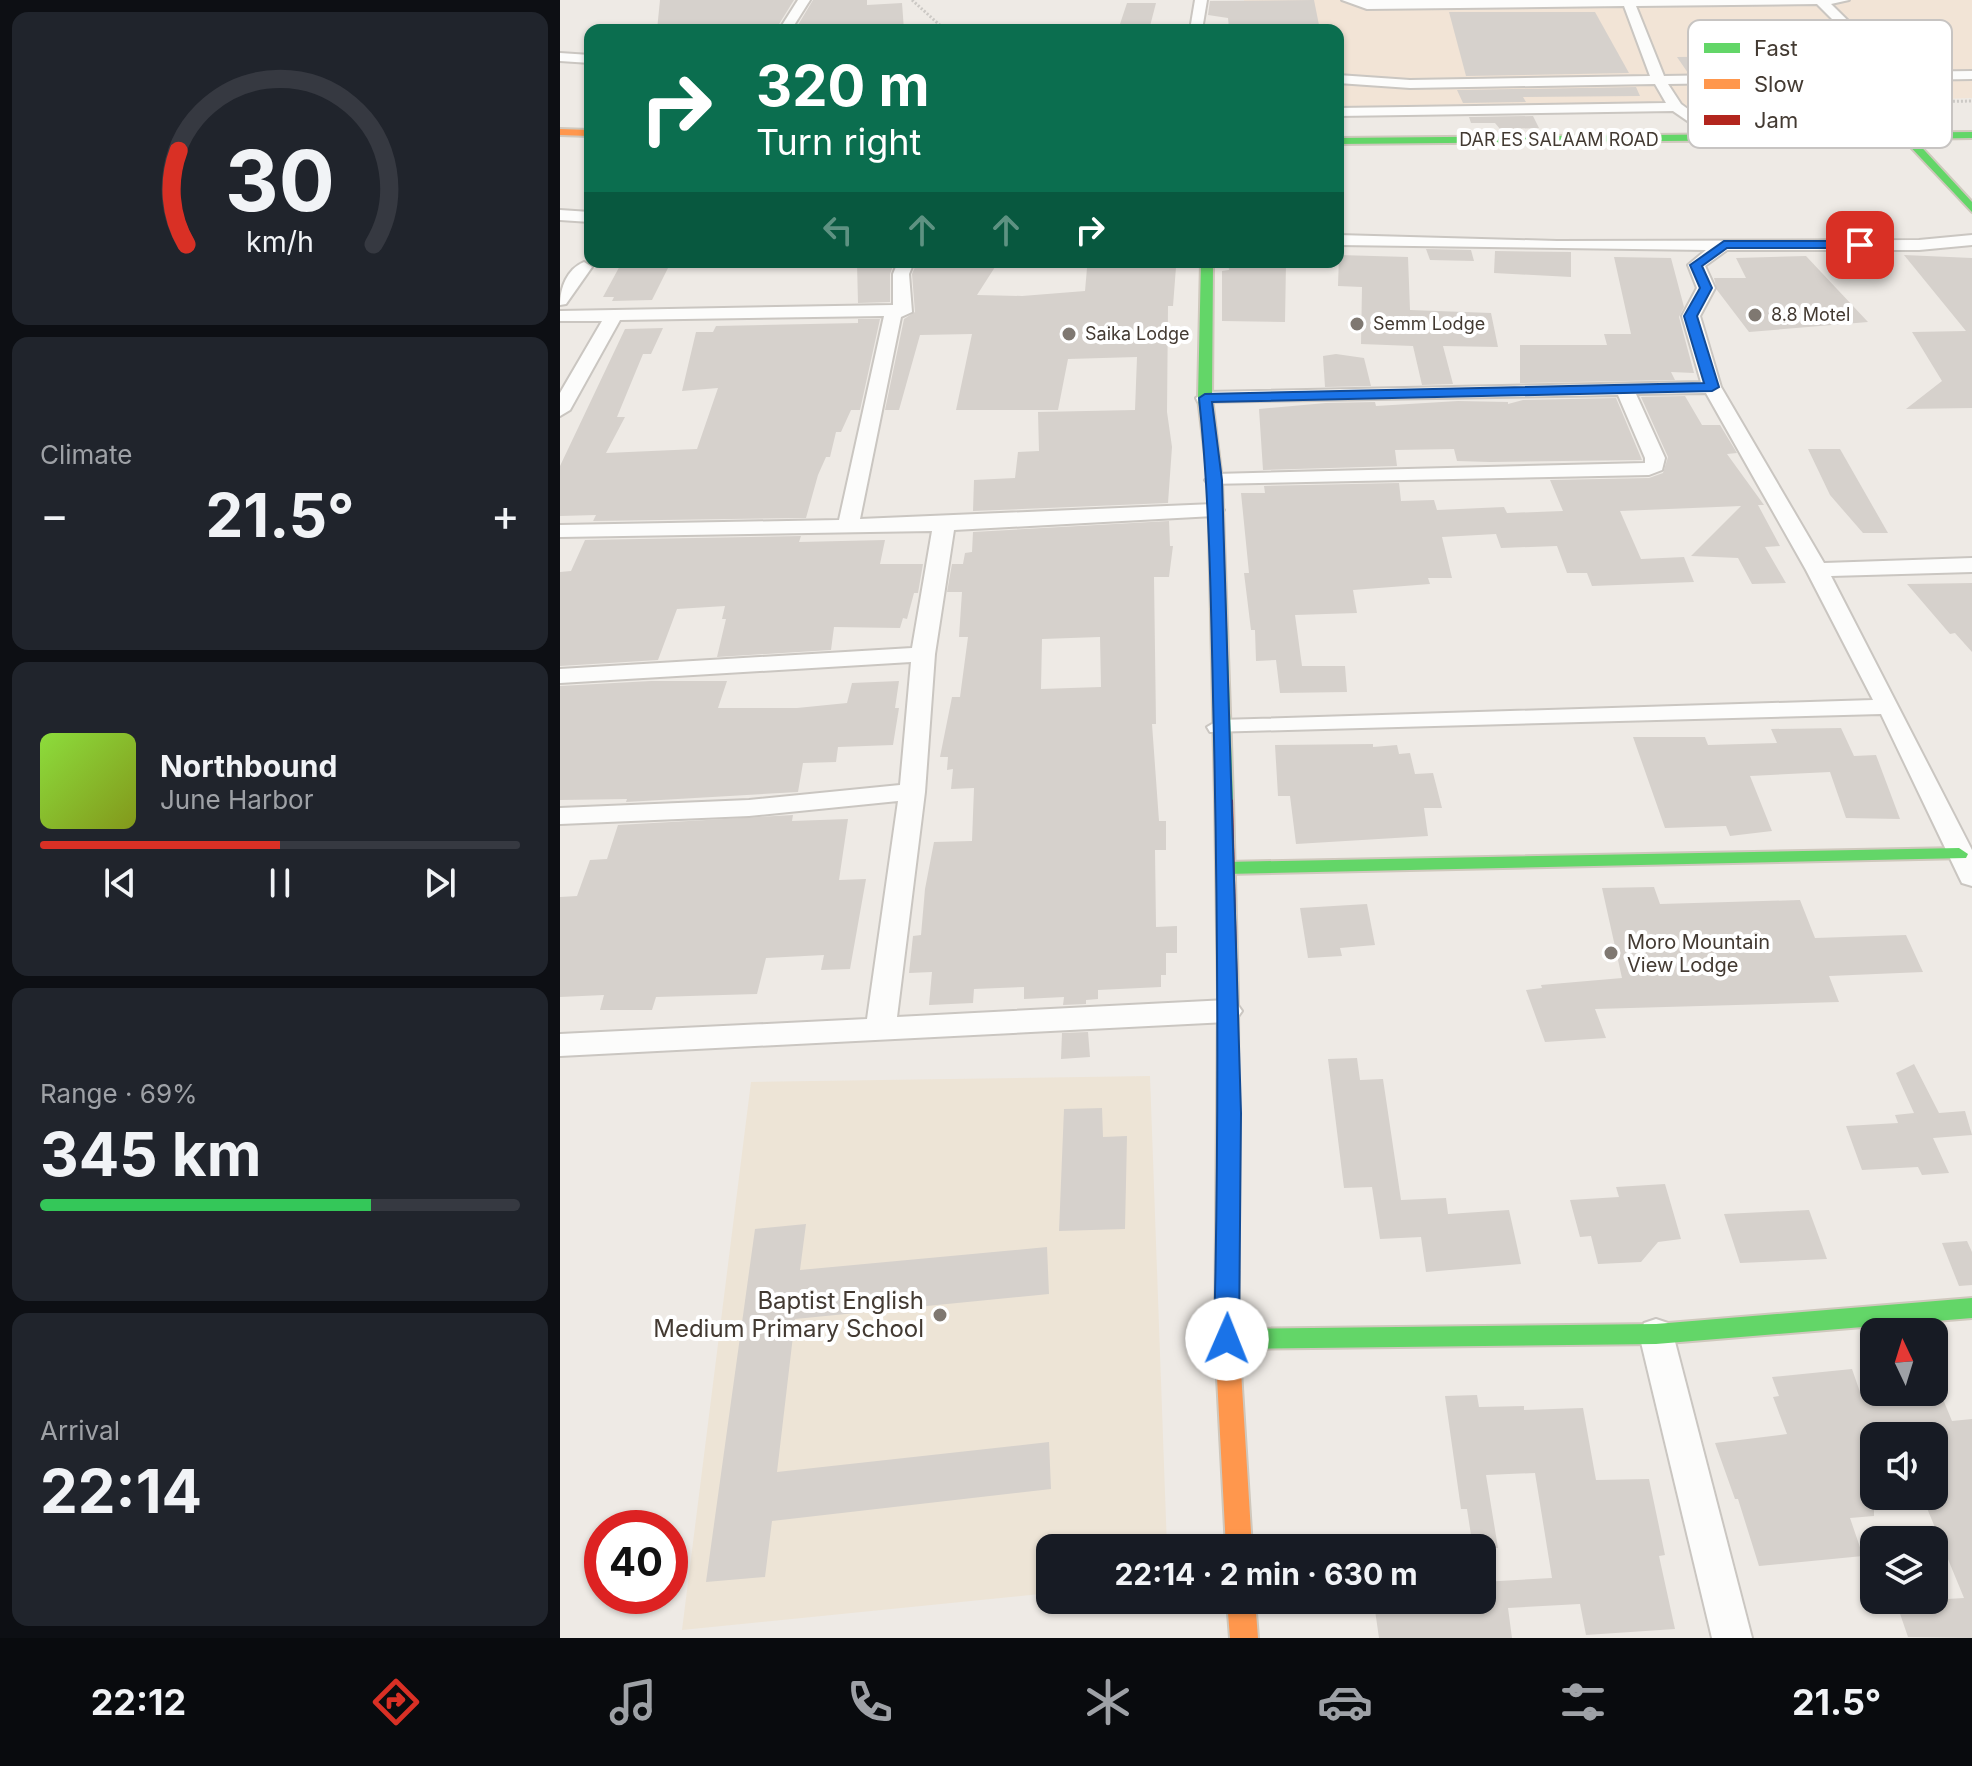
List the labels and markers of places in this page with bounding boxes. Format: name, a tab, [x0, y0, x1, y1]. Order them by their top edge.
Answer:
pin	[1826, 211, 1894, 279]
place label: 8.8 Motel	[1771, 304, 1850, 325]
marker: 8.8 Motel	[1746, 306, 1764, 324]
place label: Semm Lodge	[1373, 313, 1485, 334]
marker: Semm Lodge	[1348, 315, 1366, 333]
place label: Saika Lodge	[1085, 323, 1190, 344]
marker: Saika Lodge	[1060, 325, 1078, 343]
place label: Moro Mountain View Lodge	[1627, 930, 1770, 977]
marker: Moro Mountain View Lodge	[1602, 944, 1620, 962]
place label: Baptist English Medium Primary School	[653, 1286, 924, 1343]
marker: Baptist English Medium Primary School	[931, 1306, 949, 1324]

